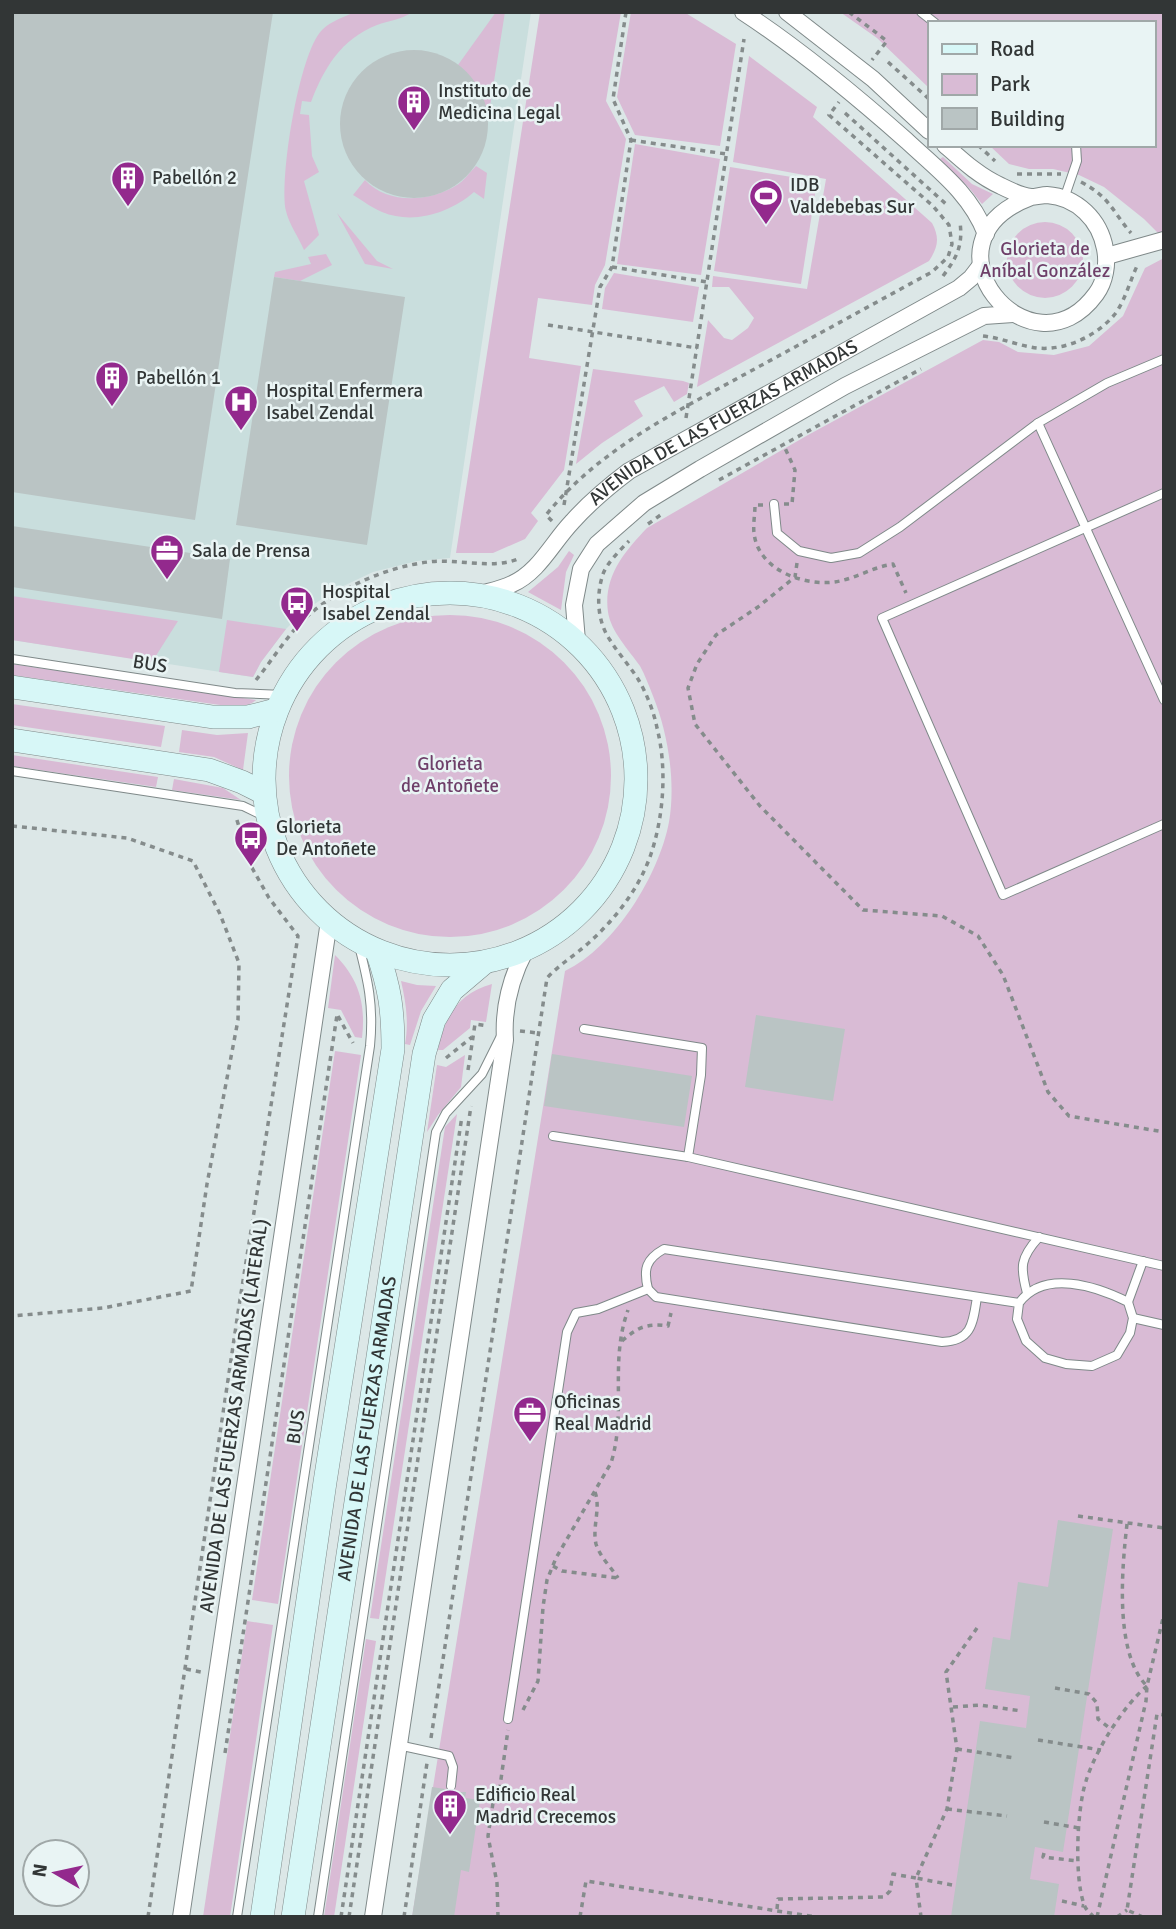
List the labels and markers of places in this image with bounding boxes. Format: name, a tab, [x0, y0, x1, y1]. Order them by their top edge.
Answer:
place label: Instituto de Medicina Legal	[438, 79, 561, 125]
building icon: Instituto de Medicina Legal	[395, 83, 433, 132]
building icon: Pabellón 2	[109, 159, 147, 208]
place label: Pabellón 2	[152, 166, 237, 190]
place label: IDB Valdebebas Sur	[790, 173, 914, 219]
sports icon: IDB Valdebebas Sur	[747, 177, 785, 226]
building icon: Pabellón 1	[93, 359, 131, 408]
place label: Pabellón 1	[136, 366, 221, 390]
place label: Hospital Enfermera Isabel Zendal	[266, 379, 423, 425]
hospital icon: Hospital Enfermera Isabel Zendal	[222, 383, 260, 432]
office icon: Sala de Prensa	[148, 532, 186, 581]
place label: Sala de Prensa	[192, 539, 310, 563]
place label: Hospital Isabel Zendal	[322, 580, 430, 626]
bus stop icon: Hospital Isabel Zendal	[278, 584, 316, 633]
place label: Glorieta De Antoñete	[276, 815, 376, 861]
bus stop icon: Glorieta De Antoñete	[232, 819, 270, 868]
place label: Oficinas Real Madrid	[554, 1390, 652, 1436]
office icon: Oficinas Real Madrid	[511, 1394, 549, 1443]
place label: Edificio Real Madrid Crecemos	[475, 1783, 616, 1829]
building icon: Edificio Real Madrid Crecemos	[431, 1787, 469, 1836]

